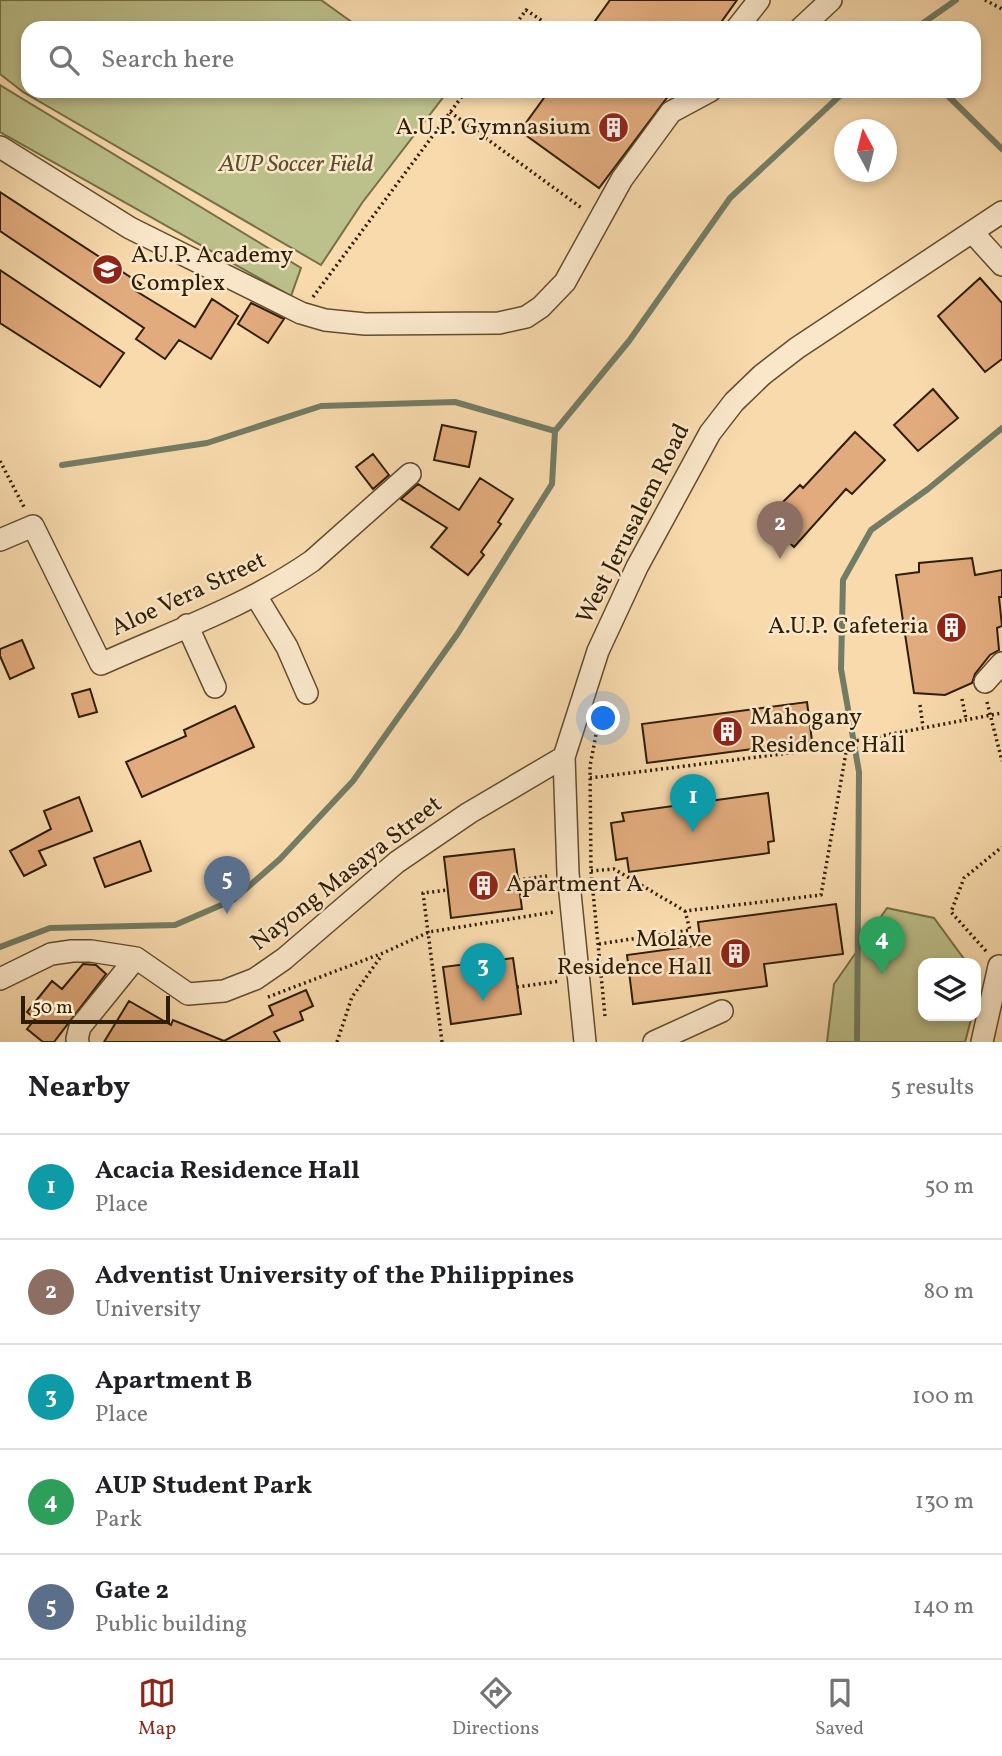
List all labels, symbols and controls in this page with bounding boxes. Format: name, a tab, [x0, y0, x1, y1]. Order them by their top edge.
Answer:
search box	[21, 21, 981, 98]
icon: search	[45, 41, 83, 79]
text: Search here	[101, 42, 234, 78]
place label: A.U.P. Gymnasium	[396, 111, 591, 145]
building icon: A.U.P. Gymnasium	[597, 111, 631, 145]
north arrow	[834, 119, 897, 182]
park label: AUP Soccer Field	[218, 148, 374, 182]
place label: A.U.P. Academy Complex	[131, 239, 293, 301]
school or university icon: A.U.P. Academy Complex	[91, 253, 125, 287]
street label: West Jerusalem Road	[569, 418, 699, 630]
pin: 2	[757, 501, 803, 559]
street label: Aloe Vera Street	[106, 544, 272, 646]
place label: A.U.P. Cafeteria	[768, 610, 929, 644]
building icon: A.U.P. Cafeteria	[935, 610, 969, 644]
your location	[586, 701, 620, 735]
place label: Mahogany Residence Hall	[750, 701, 905, 763]
building icon: Mahogany Residence Hall	[710, 715, 744, 749]
pin: 1	[670, 774, 716, 832]
street label: Nayong Masaya Street	[244, 788, 450, 960]
pin: 5	[204, 856, 250, 914]
building icon: Apartment A	[466, 868, 500, 902]
place label: Apartment A	[506, 868, 643, 902]
pin: 4	[859, 916, 905, 974]
place label: Molave Residence Hall	[557, 923, 712, 985]
building icon: Molave Residence Hall	[718, 937, 752, 971]
pin: 3	[460, 943, 506, 1001]
map controls	[918, 958, 981, 1021]
button: layers	[918, 958, 981, 1021]
scale bar	[21, 993, 170, 1025]
text: 50 m	[32, 995, 73, 1021]
text: Nearby	[28, 1067, 130, 1109]
text: 5 results	[890, 1072, 974, 1104]
text: Acacia Residence Hall	[95, 1153, 360, 1189]
text: 1	[46, 1171, 56, 1203]
text: 50 m	[925, 1171, 974, 1203]
text: Place	[95, 1189, 148, 1221]
text: Adventist University of the Philippines	[95, 1258, 574, 1294]
text: 2	[45, 1276, 57, 1308]
text: 80 m	[924, 1276, 974, 1308]
text: University	[95, 1294, 201, 1326]
text: Apartment B	[95, 1363, 253, 1399]
text: 3	[45, 1381, 57, 1413]
text: 100 m	[912, 1381, 974, 1413]
text: Place	[95, 1399, 148, 1431]
text: AUP Student Park	[95, 1468, 312, 1504]
text: 4	[44, 1486, 58, 1518]
text: 130 m	[915, 1486, 974, 1518]
text: Park	[95, 1504, 142, 1536]
text: Gate 2	[95, 1573, 169, 1609]
text: 5	[45, 1591, 57, 1623]
text: 140 m	[913, 1591, 974, 1623]
text: Public building	[95, 1609, 247, 1641]
tab: Map	[138, 1674, 176, 1742]
tab: Directions	[452, 1674, 539, 1742]
tab: Saved	[815, 1674, 864, 1742]

